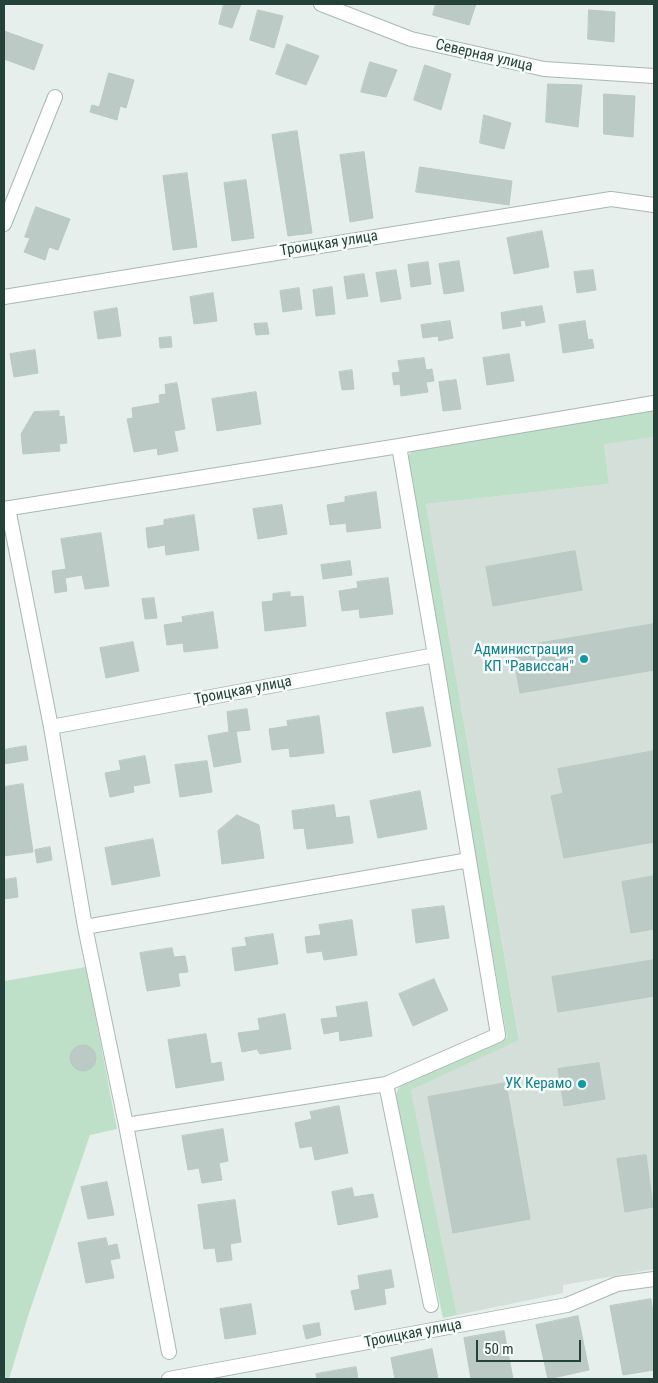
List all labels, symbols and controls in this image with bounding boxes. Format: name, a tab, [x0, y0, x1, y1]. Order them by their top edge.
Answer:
street label: Северная улица	[434, 36, 534, 76]
street label: Троицкая улица	[279, 227, 379, 261]
place label: Администрация КП "Рависсан"	[474, 641, 574, 676]
marker: Администрация КП "Рависсан"	[578, 653, 590, 665]
street label: Троицкая улица	[193, 673, 293, 709]
place label: УК Керамо	[505, 1075, 572, 1093]
marker: УК Керамо	[576, 1078, 588, 1090]
street label: Троицкая улица	[363, 1316, 463, 1352]
scale bar	[478, 1330, 583, 1362]
text: 50 m	[484, 1340, 514, 1358]

